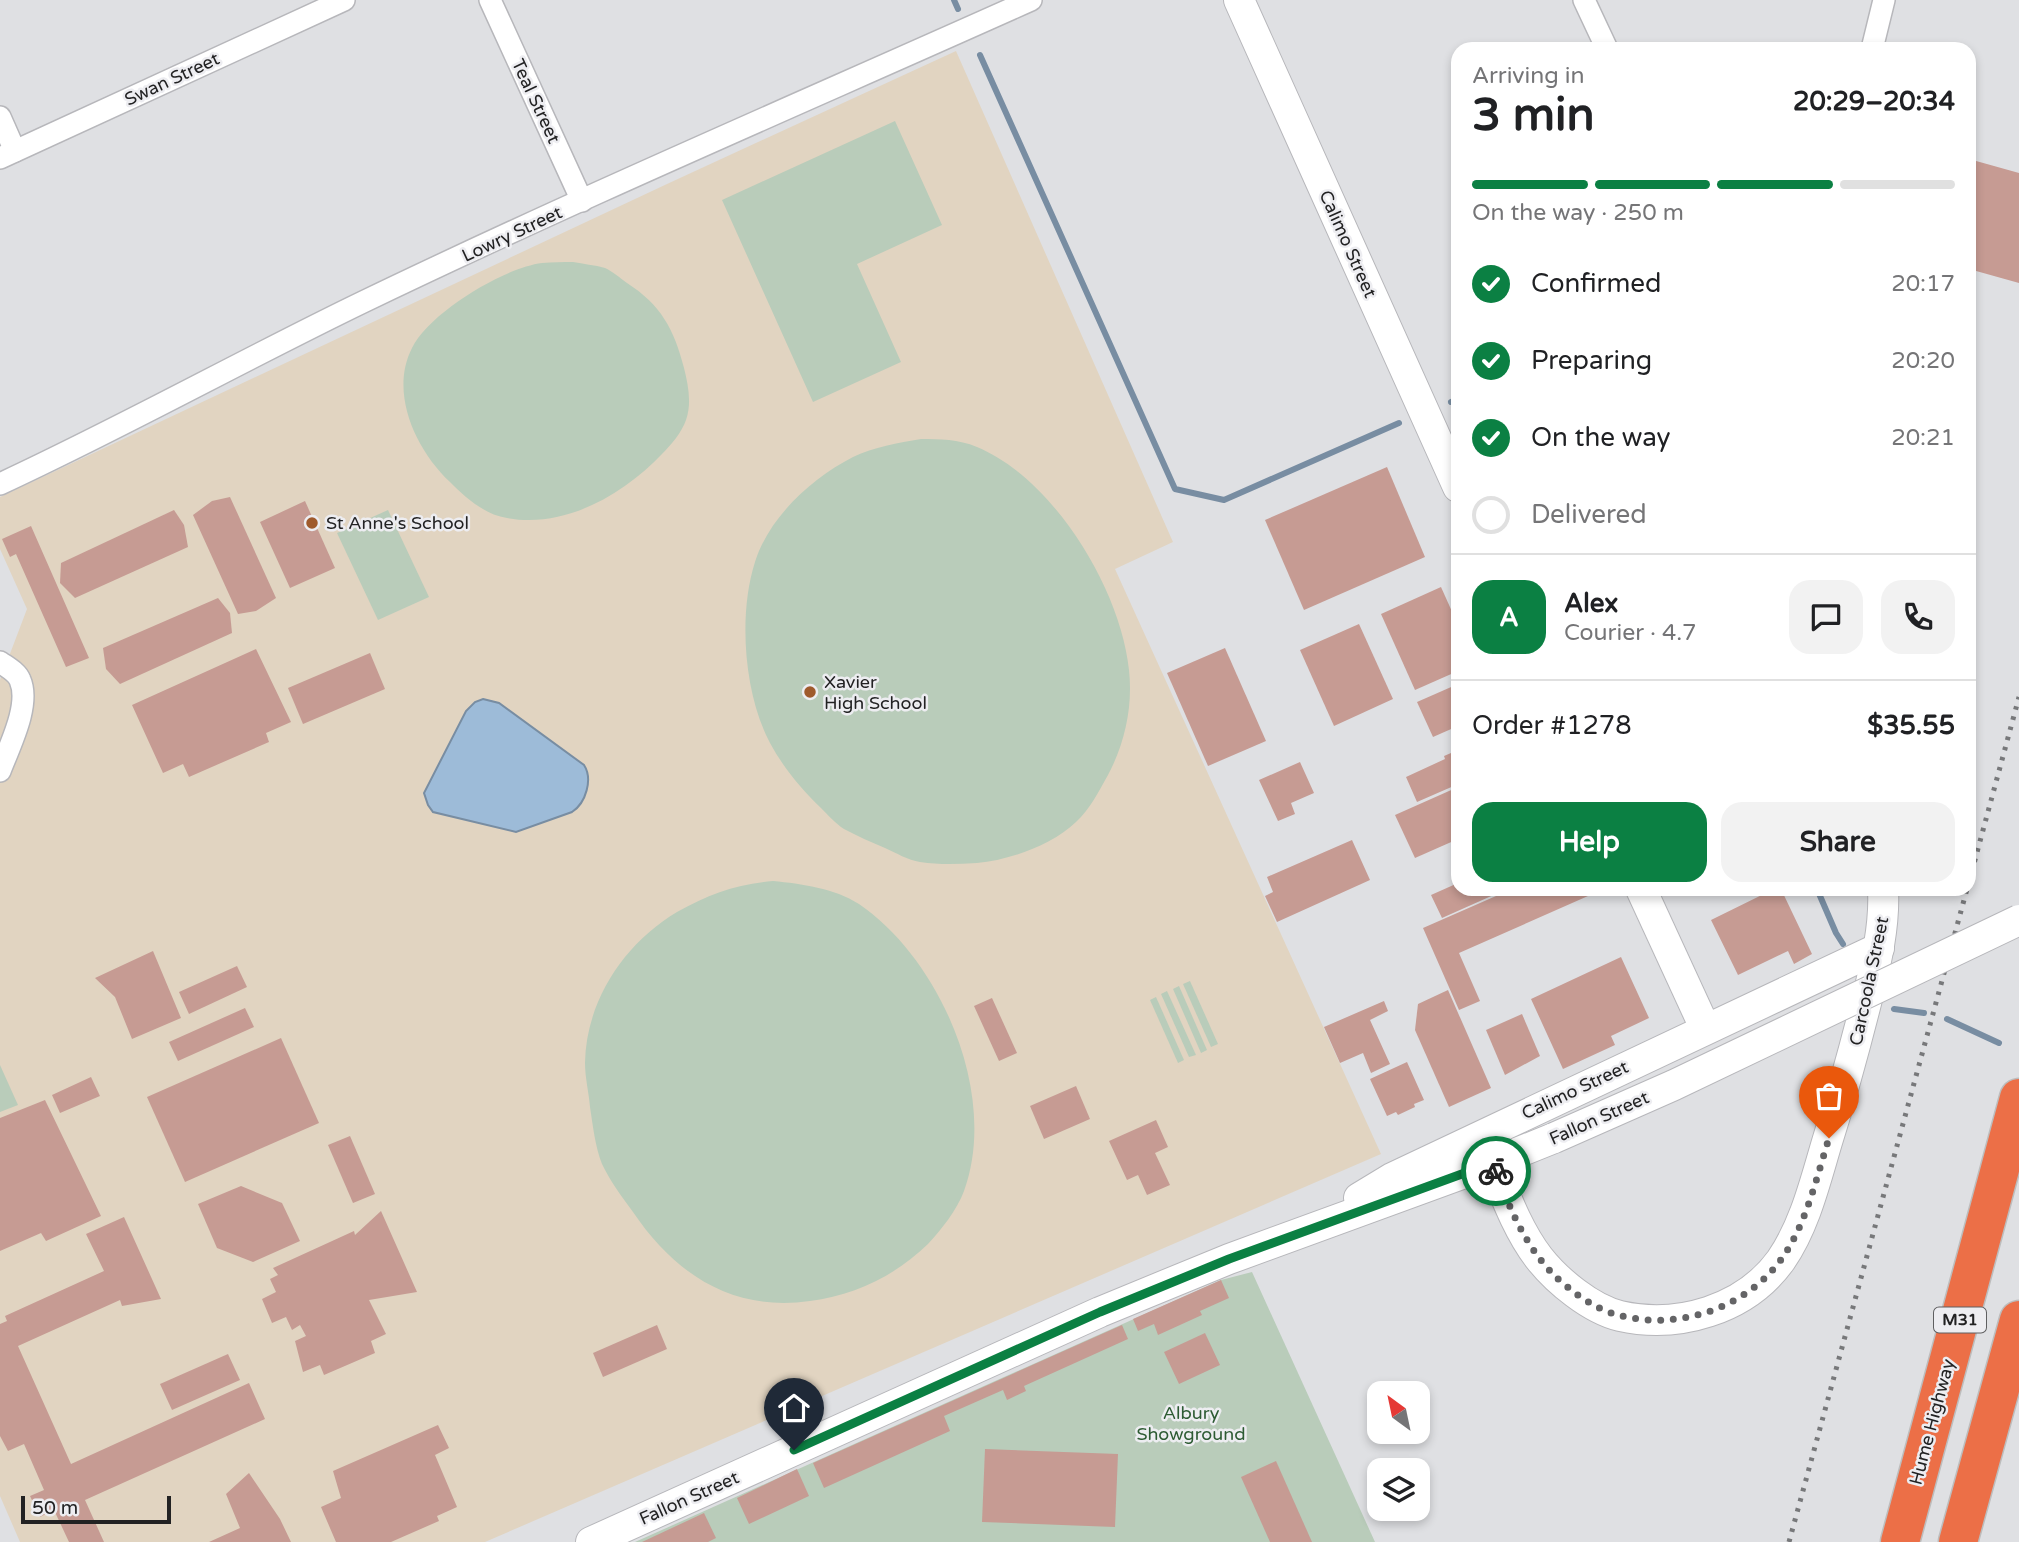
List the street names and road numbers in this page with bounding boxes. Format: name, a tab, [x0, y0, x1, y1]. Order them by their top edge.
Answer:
street label: Swan Street	[121, 47, 223, 110]
street label: Teal Street	[507, 55, 565, 147]
street label: Calimo Street	[1315, 187, 1382, 301]
street label: Lowry Street	[458, 201, 566, 267]
street label: Carcoola Street	[1845, 914, 1893, 1048]
street label: Calimo Street	[1518, 1056, 1632, 1124]
street label: Fallon Street	[1546, 1086, 1652, 1150]
road number: M31	[1934, 1308, 1986, 1332]
street label: Hume Highway	[1905, 1356, 1959, 1487]
street label: Fallon Street	[636, 1466, 742, 1530]

